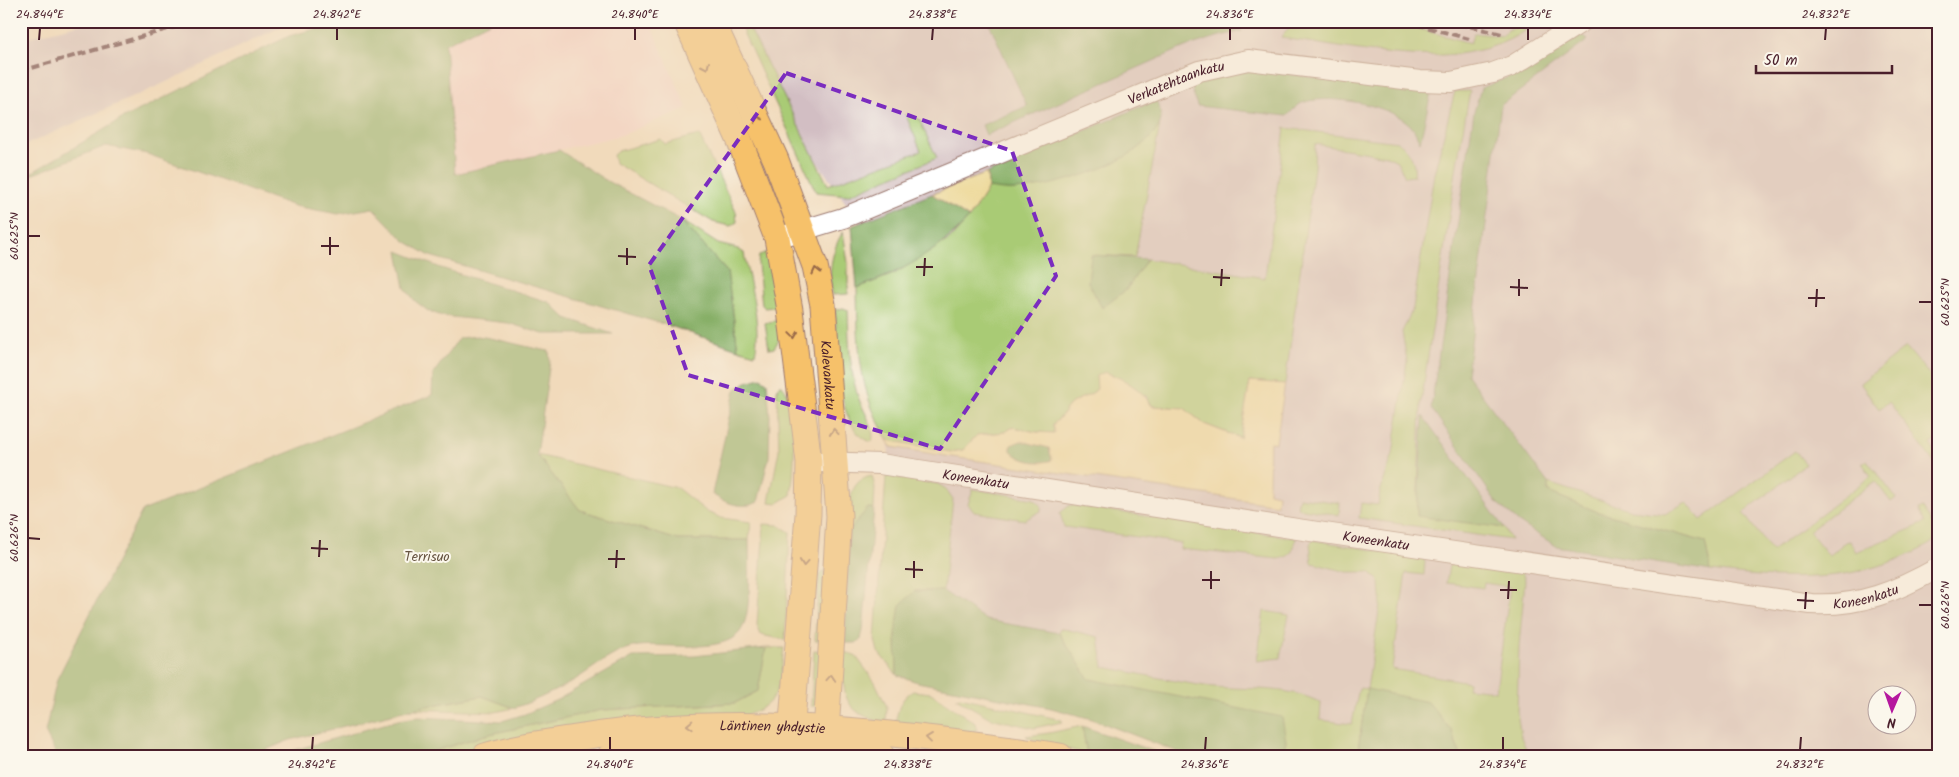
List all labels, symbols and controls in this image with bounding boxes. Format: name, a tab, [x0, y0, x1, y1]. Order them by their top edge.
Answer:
text: 24.844°E	[16, 5, 65, 24]
text: 24.842°E	[313, 5, 362, 24]
text: 24.840°E	[611, 5, 660, 24]
text: 24.838°E	[909, 5, 958, 24]
text: 24.836°E	[1206, 5, 1255, 24]
text: 24.834°E	[1504, 5, 1553, 24]
text: 24.832°E	[1802, 5, 1851, 24]
scale bar	[1756, 42, 1893, 74]
text: 50 m	[1764, 49, 1798, 73]
street label: Verkatehtaankatu	[1125, 55, 1227, 111]
one-way arrow	[700, 61, 711, 70]
one-way arrow	[753, 115, 764, 124]
text: 60.625°N	[5, 212, 24, 260]
one-way arrow	[811, 266, 822, 275]
text: 60.625°N	[1936, 278, 1955, 326]
one-way arrow	[788, 331, 799, 339]
street label: Kalevankatu	[814, 339, 841, 411]
one-way arrow	[828, 428, 839, 436]
street label: Koneenkatu	[941, 464, 1011, 496]
text: 60.626°N	[5, 514, 24, 562]
street label: Koneenkatu	[1341, 526, 1411, 557]
park label: Terrisuo	[404, 546, 450, 568]
one-way arrow	[799, 559, 810, 567]
street label: Koneenkatu	[1832, 579, 1903, 616]
text: 60.626°N	[1936, 581, 1955, 629]
one-way arrow	[825, 674, 836, 682]
north arrow	[1866, 684, 1916, 734]
text: N	[1887, 711, 1896, 733]
street label: Läntinen yhdystie	[719, 715, 827, 740]
one-way arrow	[686, 720, 694, 730]
one-way arrow	[925, 733, 933, 744]
text: 24.842°E	[288, 755, 337, 774]
text: 24.840°E	[586, 755, 635, 774]
text: 24.838°E	[884, 755, 933, 774]
text: 24.836°E	[1181, 755, 1230, 774]
text: 24.834°E	[1479, 755, 1528, 774]
text: 24.832°E	[1776, 755, 1825, 774]

